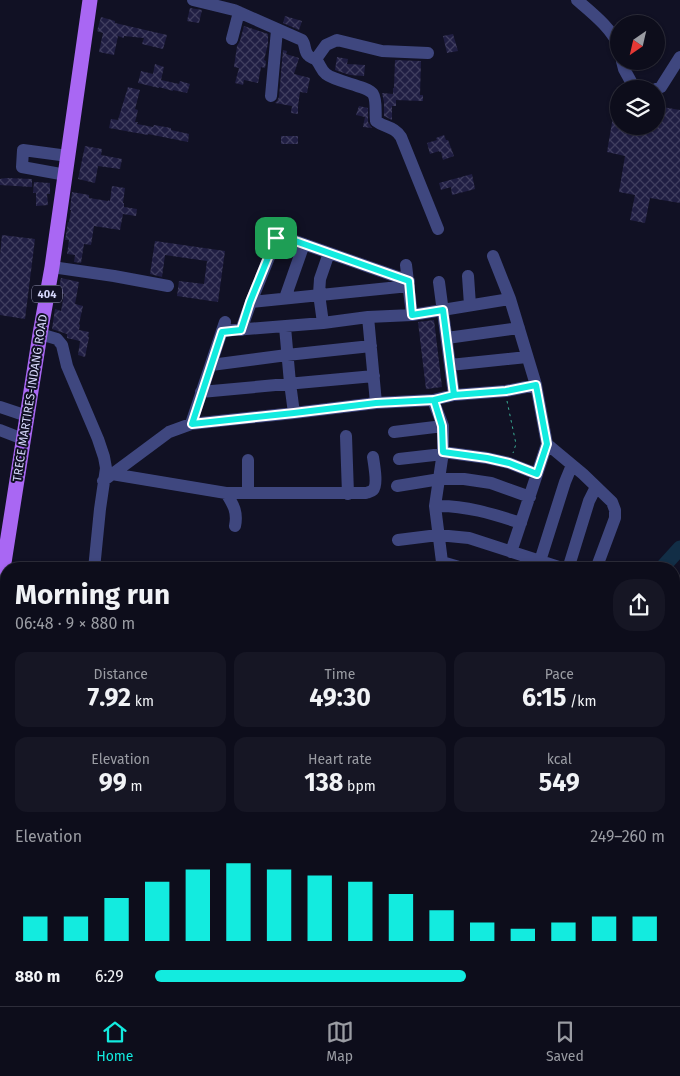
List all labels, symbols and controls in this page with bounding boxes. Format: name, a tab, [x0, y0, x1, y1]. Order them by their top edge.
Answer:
north arrow	[610, 15, 665, 70]
map controls	[610, 15, 665, 135]
button: layers	[610, 80, 665, 135]
pin	[255, 217, 297, 259]
icon: arrive	[262, 224, 290, 252]
road number: 404	[32, 286, 62, 302]
street label: TRECE MARTIRES-INDANG ROAD	[10, 313, 50, 483]
text: Morning run	[15, 578, 170, 611]
button: share	[613, 579, 665, 631]
text: 06:48 · 9 × 880 m	[15, 614, 135, 633]
text: Distance	[94, 666, 148, 683]
text: Time	[325, 666, 355, 683]
text: Pace	[545, 666, 574, 683]
text: 7.92	[87, 683, 131, 713]
text: 49:30	[309, 683, 371, 713]
text: 6:15	[522, 683, 566, 713]
text: km	[131, 693, 154, 710]
text: /km	[566, 693, 597, 710]
text: Elevation	[91, 751, 150, 768]
text: Heart rate	[308, 751, 372, 768]
text: kcal	[547, 751, 572, 768]
text: 99	[99, 768, 127, 798]
text: 138	[304, 768, 343, 798]
text: 549	[539, 768, 580, 798]
text: m	[127, 778, 143, 795]
text: bpm	[343, 778, 376, 795]
text: Elevation	[15, 827, 82, 846]
text: 249–260 m	[590, 827, 665, 846]
text: 880 m	[15, 967, 60, 986]
text: 6:29	[95, 967, 124, 986]
tab: Home	[96, 1018, 133, 1065]
tab: Map	[326, 1018, 354, 1065]
tab: Saved	[546, 1018, 584, 1065]

